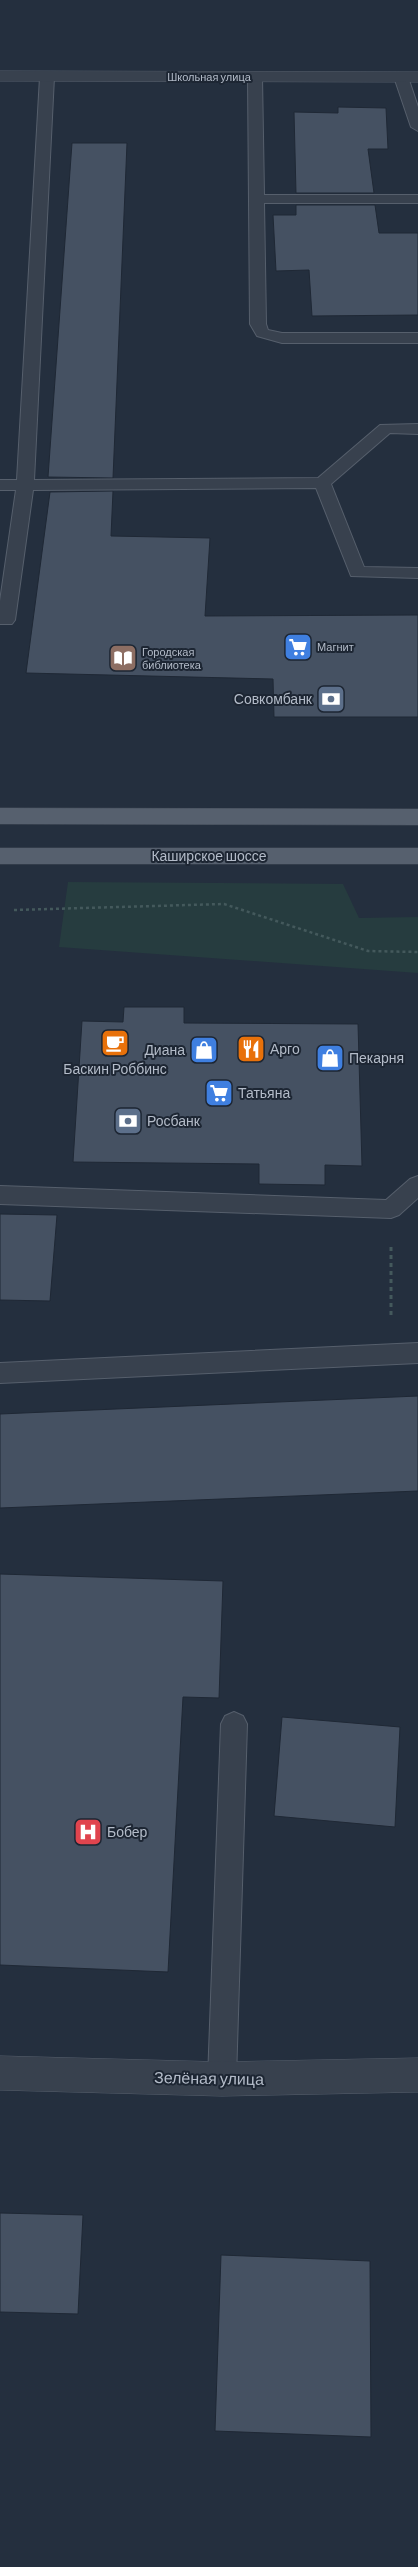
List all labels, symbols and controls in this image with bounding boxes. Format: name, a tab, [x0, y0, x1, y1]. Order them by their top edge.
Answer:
street label: Школьная улица	[167, 70, 252, 83]
supermarket icon: Магнит	[283, 632, 313, 662]
place label: Магнит	[317, 640, 354, 653]
library icon: Городская библиотека	[108, 643, 138, 673]
place label: Городская библиотека	[142, 645, 202, 671]
bank icon: Совкомбанк	[316, 684, 346, 714]
place label: Совкомбанк	[234, 690, 313, 707]
street label: Каширское шоссе	[151, 847, 267, 864]
cafe icon: Баскин Роббинс	[100, 1028, 130, 1058]
restaurant icon: Арго	[236, 1034, 266, 1064]
shop icon: Диана	[189, 1035, 219, 1065]
place label: Арго	[270, 1040, 300, 1057]
place label: Диана	[144, 1041, 185, 1058]
shop icon: Пекарня	[315, 1043, 345, 1073]
place label: Пекарня	[349, 1049, 404, 1066]
place label: Баскин Роббинс	[63, 1060, 167, 1077]
supermarket icon: Татьяна	[204, 1078, 234, 1108]
place label: Татьяна	[238, 1084, 290, 1101]
bank icon: Росбанк	[113, 1106, 143, 1136]
place label: Росбанк	[147, 1112, 201, 1129]
hospital icon: Бобер	[73, 1817, 103, 1847]
place label: Бобер	[107, 1823, 148, 1840]
street label: Зелёная улица	[154, 2067, 264, 2088]

